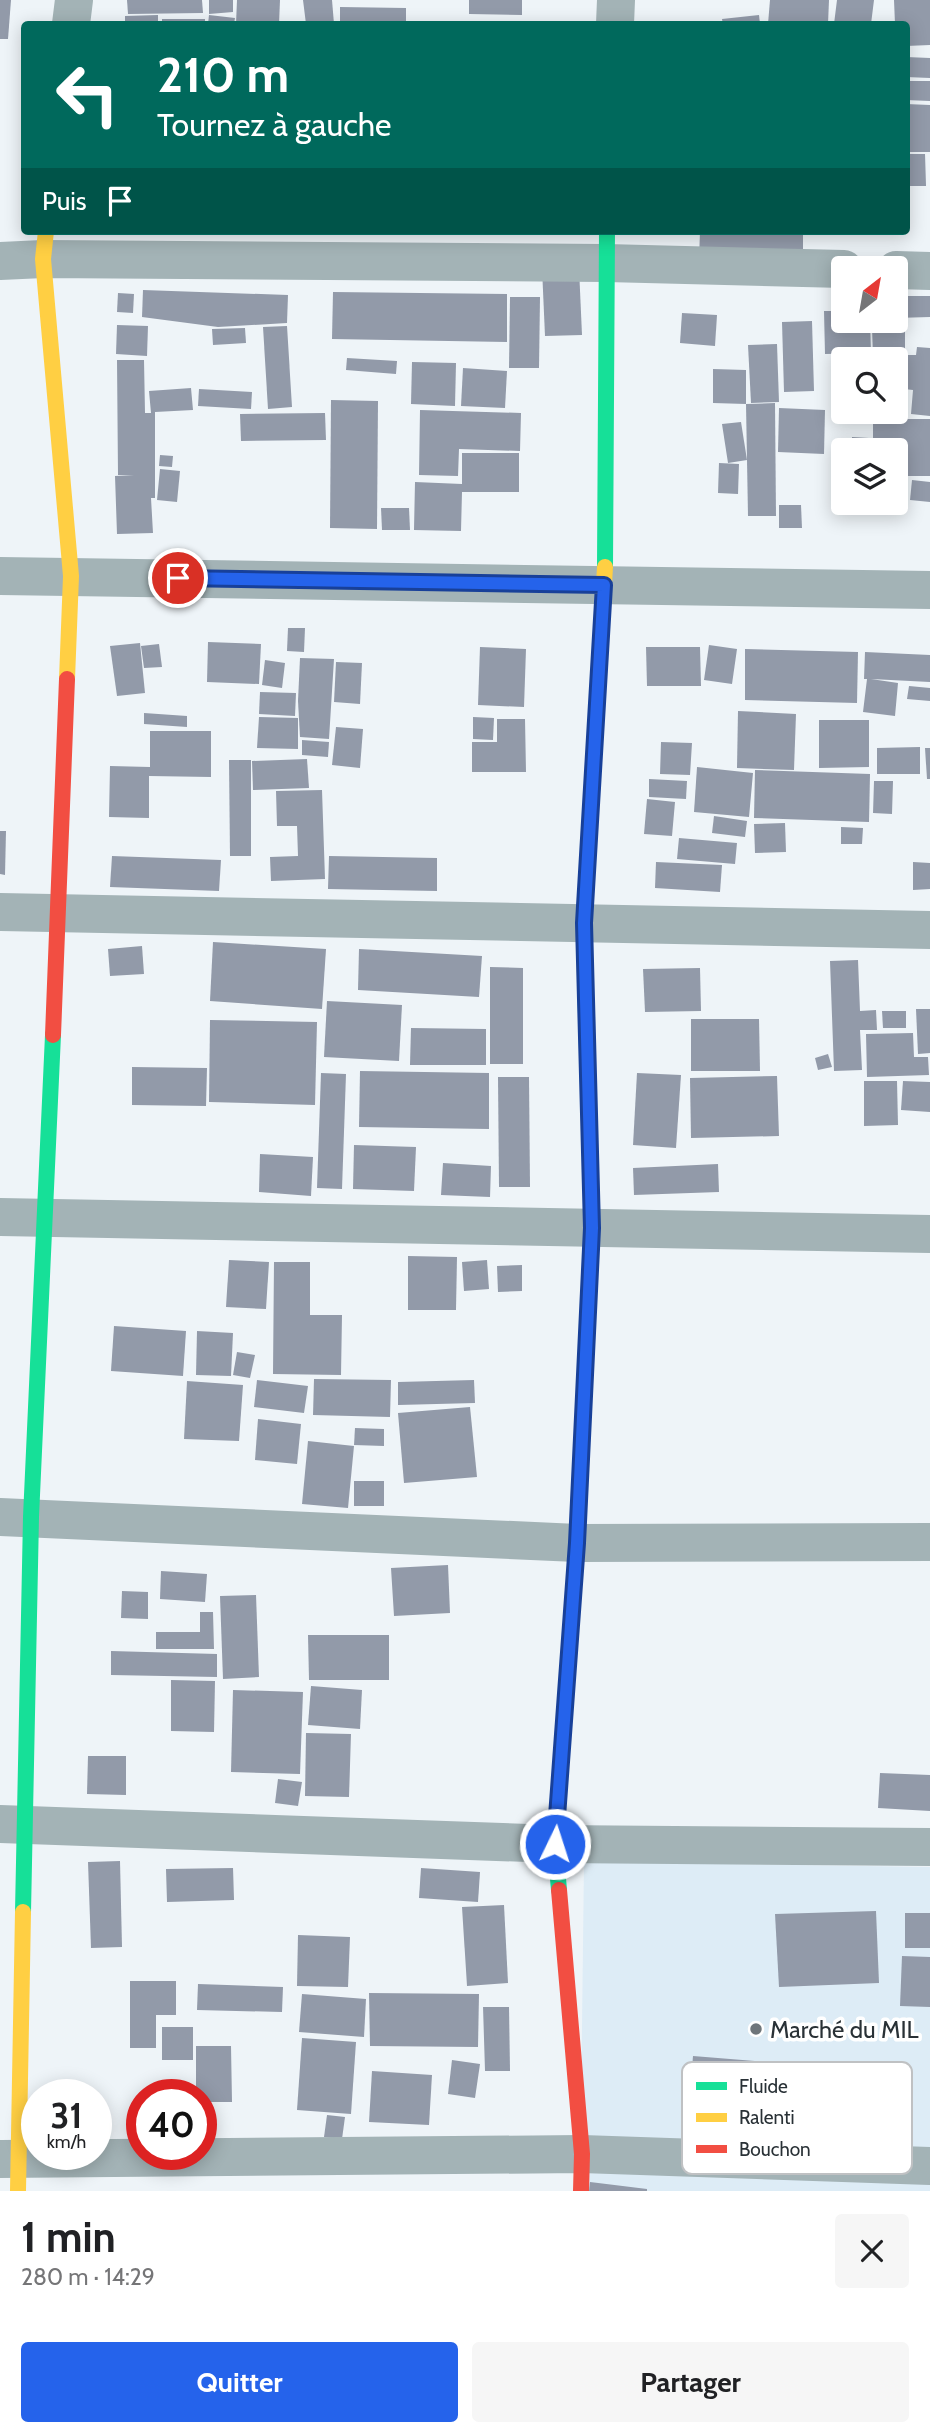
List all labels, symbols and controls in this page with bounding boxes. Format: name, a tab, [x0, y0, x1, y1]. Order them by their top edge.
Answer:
text: 210 m	[157, 45, 289, 104]
icon: left	[42, 49, 133, 140]
text: Tournez à gauche	[157, 105, 391, 144]
icon: arrive	[101, 182, 139, 220]
text: Puis	[42, 185, 87, 217]
north arrow	[831, 256, 908, 332]
map controls	[831, 256, 908, 515]
button: search	[831, 347, 908, 424]
button: layers	[831, 438, 908, 515]
pin	[148, 548, 208, 608]
icon: arrive	[159, 559, 197, 597]
position arrow	[518, 1807, 592, 1881]
place label: Marché du MIL	[770, 2015, 919, 2044]
marker: Marché du MIL	[748, 2021, 764, 2037]
legend	[682, 2062, 912, 2174]
text: Fluide	[739, 2075, 788, 2098]
speed limit sign: 40	[126, 2079, 217, 2170]
text: 31	[51, 2094, 82, 2137]
text: Ralenti	[739, 2106, 795, 2129]
text: km/h	[47, 2131, 86, 2153]
text: Bouchon	[739, 2138, 811, 2161]
text: 1 min	[21, 2211, 116, 2263]
button: close	[835, 2214, 909, 2288]
text: 280 m · 14:29	[21, 2263, 155, 2291]
button: Quitter	[21, 2342, 458, 2422]
button: Partager	[472, 2342, 909, 2422]

